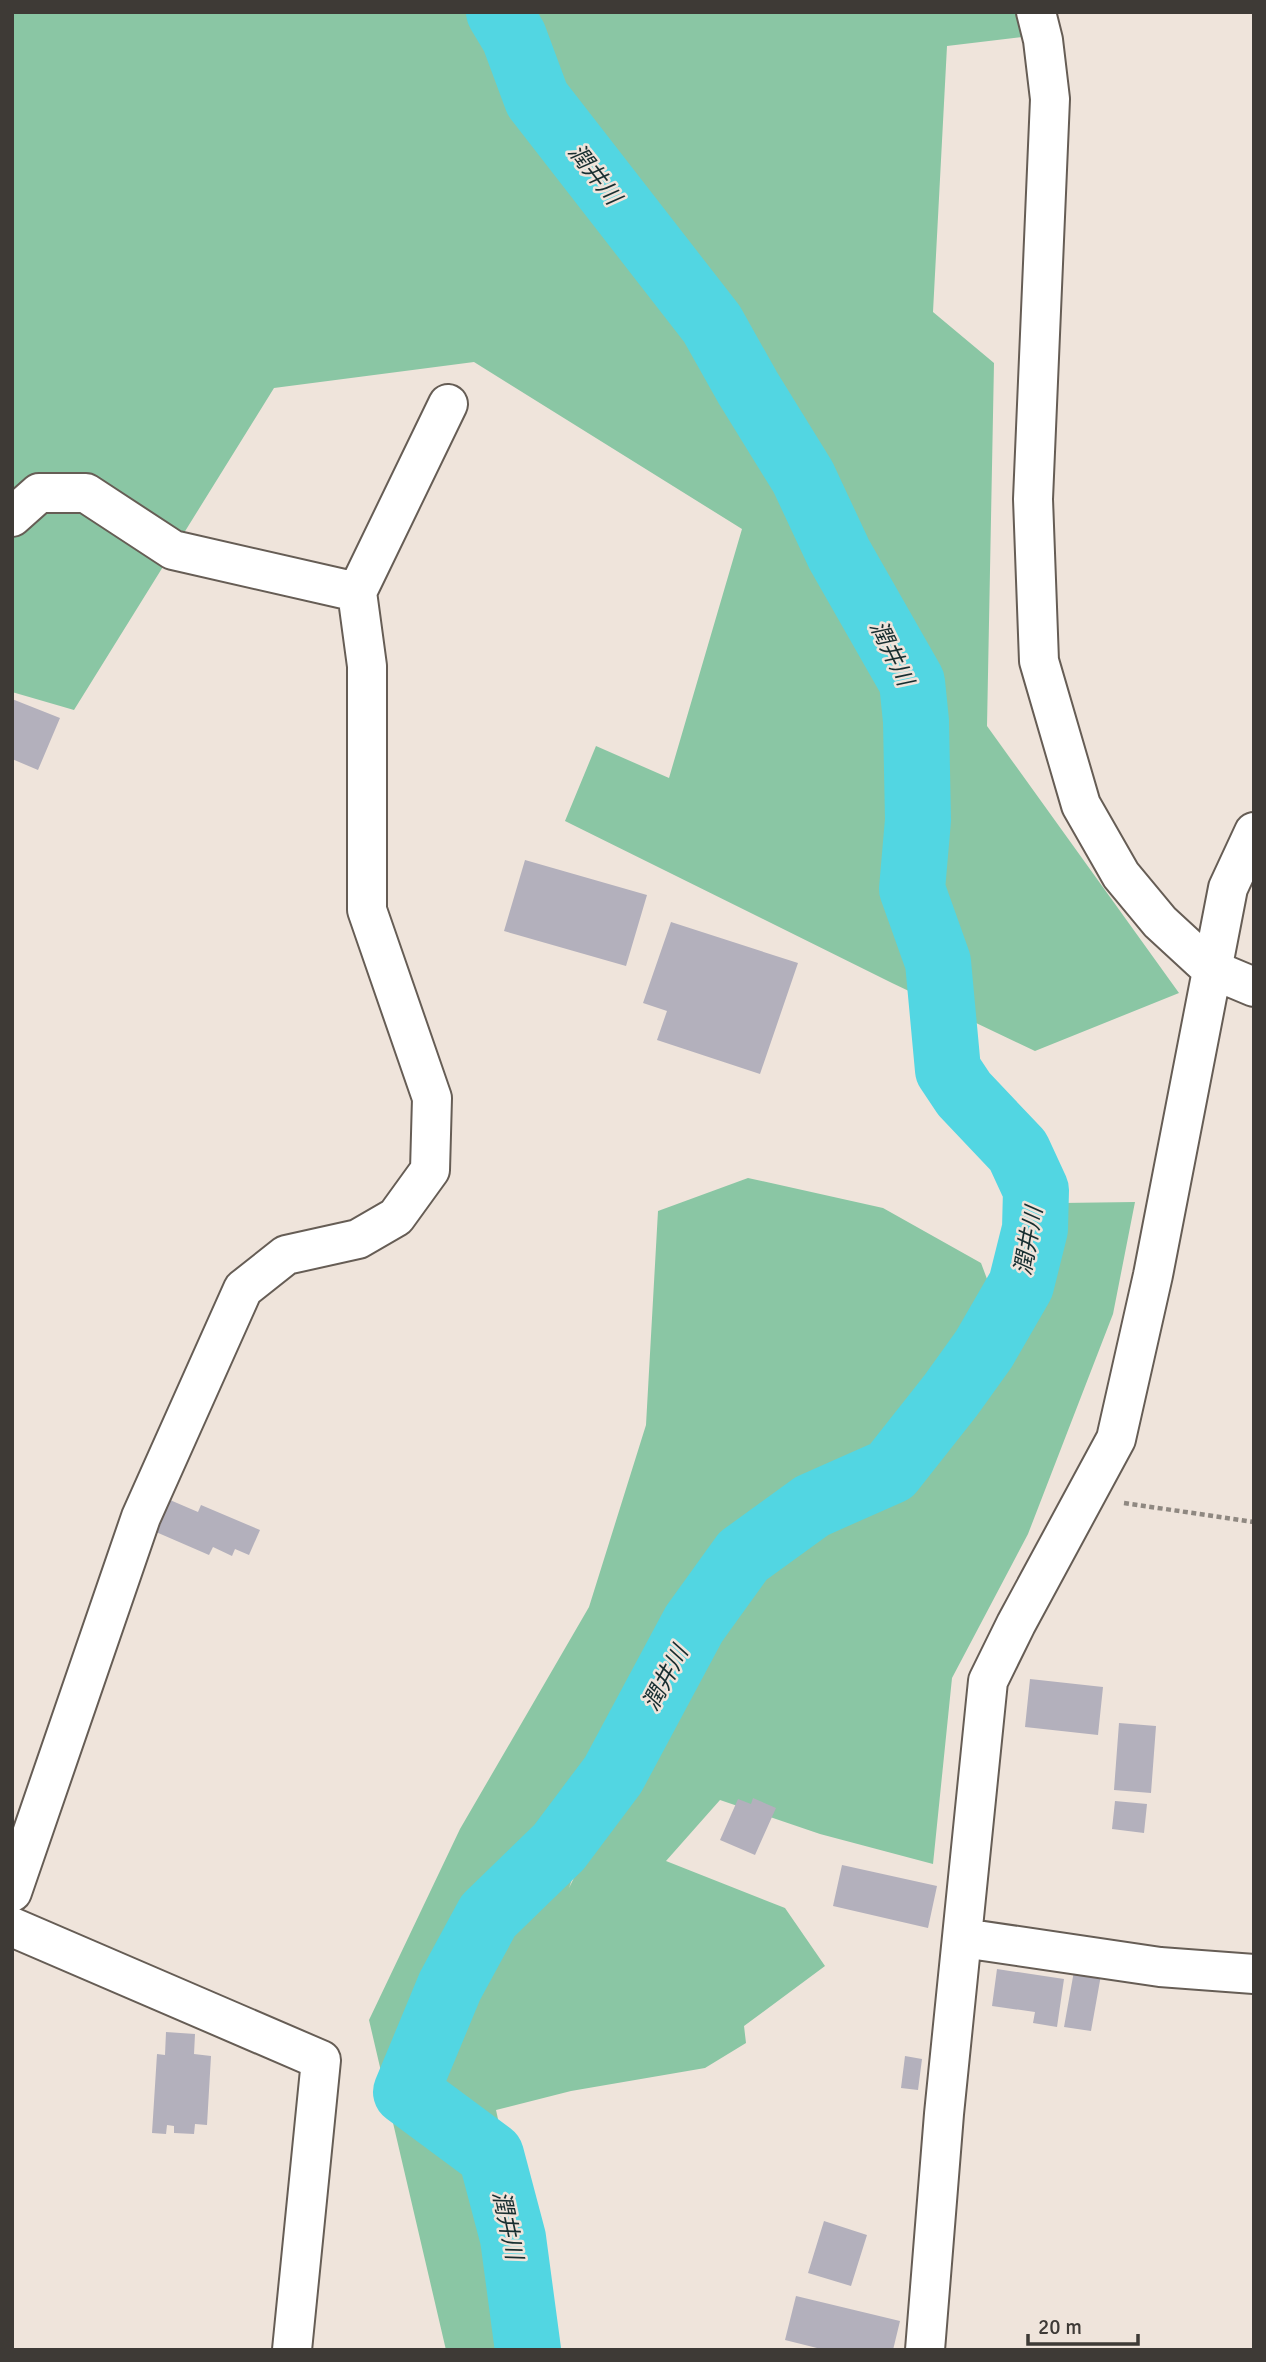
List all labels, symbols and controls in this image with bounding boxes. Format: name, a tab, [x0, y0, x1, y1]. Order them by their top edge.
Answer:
water label: 潤井川	[562, 138, 629, 213]
water label: 潤井川	[863, 616, 921, 693]
water label: 潤井川	[1008, 1202, 1049, 1278]
water label: 潤井川	[636, 1638, 696, 1716]
water label: 潤井川	[486, 2188, 529, 2265]
scale bar	[1028, 2302, 1138, 2346]
text: 20 m	[1038, 2314, 1082, 2340]

